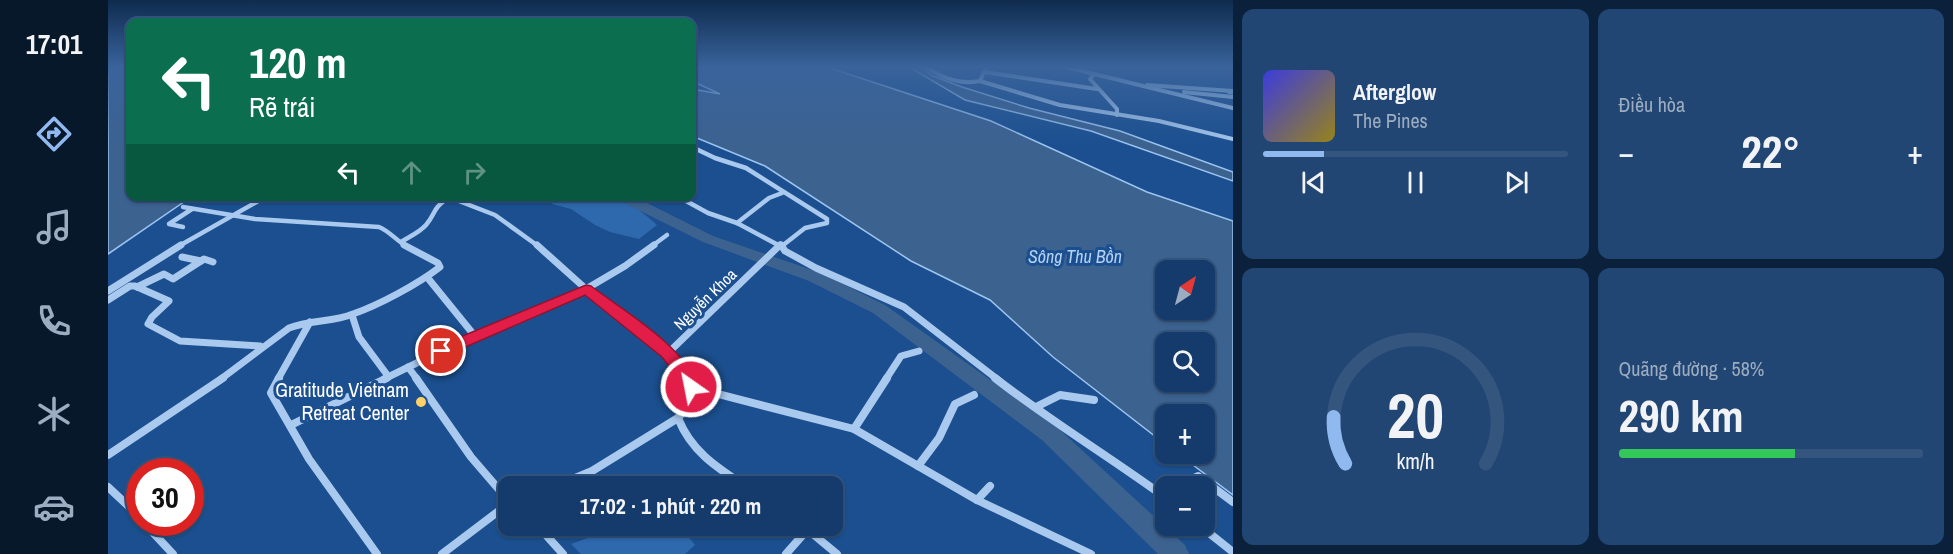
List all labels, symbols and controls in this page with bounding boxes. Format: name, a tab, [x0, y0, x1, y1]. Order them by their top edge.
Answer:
text: 17:01	[26, 26, 82, 62]
text: 120 m	[249, 35, 347, 91]
icon: left	[150, 42, 228, 120]
text: Afterglow	[1353, 77, 1436, 107]
text: Rẽ trái	[249, 89, 315, 125]
text: Điều hòa	[1619, 91, 1685, 118]
text: The Pines	[1353, 107, 1428, 134]
icon: directions	[33, 113, 75, 155]
text: 22°	[1741, 121, 1800, 182]
text: −	[1619, 130, 1634, 174]
text: +	[1907, 130, 1923, 174]
icon: left	[332, 156, 365, 189]
icon: ahead	[395, 156, 428, 189]
icon: right	[458, 156, 491, 189]
icon: previous	[1297, 166, 1330, 199]
icon: pause	[1399, 166, 1432, 199]
icon: next	[1500, 166, 1533, 199]
icon: music	[33, 206, 75, 248]
water label: Sông Thu Bồn	[1028, 244, 1122, 269]
north arrow	[1155, 260, 1215, 320]
map controls	[1155, 260, 1215, 536]
street label: Nguyễn Khoa	[669, 263, 742, 335]
icon: phone	[33, 300, 75, 342]
pin	[415, 325, 466, 376]
button: search	[1155, 332, 1215, 392]
icon: arrive	[424, 334, 457, 367]
position arrow	[659, 355, 723, 419]
text: Quãng đường · 58%	[1619, 355, 1764, 382]
text: 20	[1387, 373, 1444, 457]
place label: Gratitude Vietnam Retreat Center	[275, 376, 410, 426]
text: 290 km	[1619, 385, 1744, 446]
icon: climate	[33, 393, 75, 435]
marker: Gratitude Vietnam Retreat Center	[414, 395, 428, 409]
button: +	[1155, 404, 1215, 464]
text: km/h	[1396, 447, 1434, 476]
speed limit sign: 30	[126, 458, 204, 536]
button: −	[1155, 476, 1215, 536]
icon: car	[33, 486, 75, 528]
text: 17:02 · 1 phút · 220 m	[580, 491, 761, 521]

